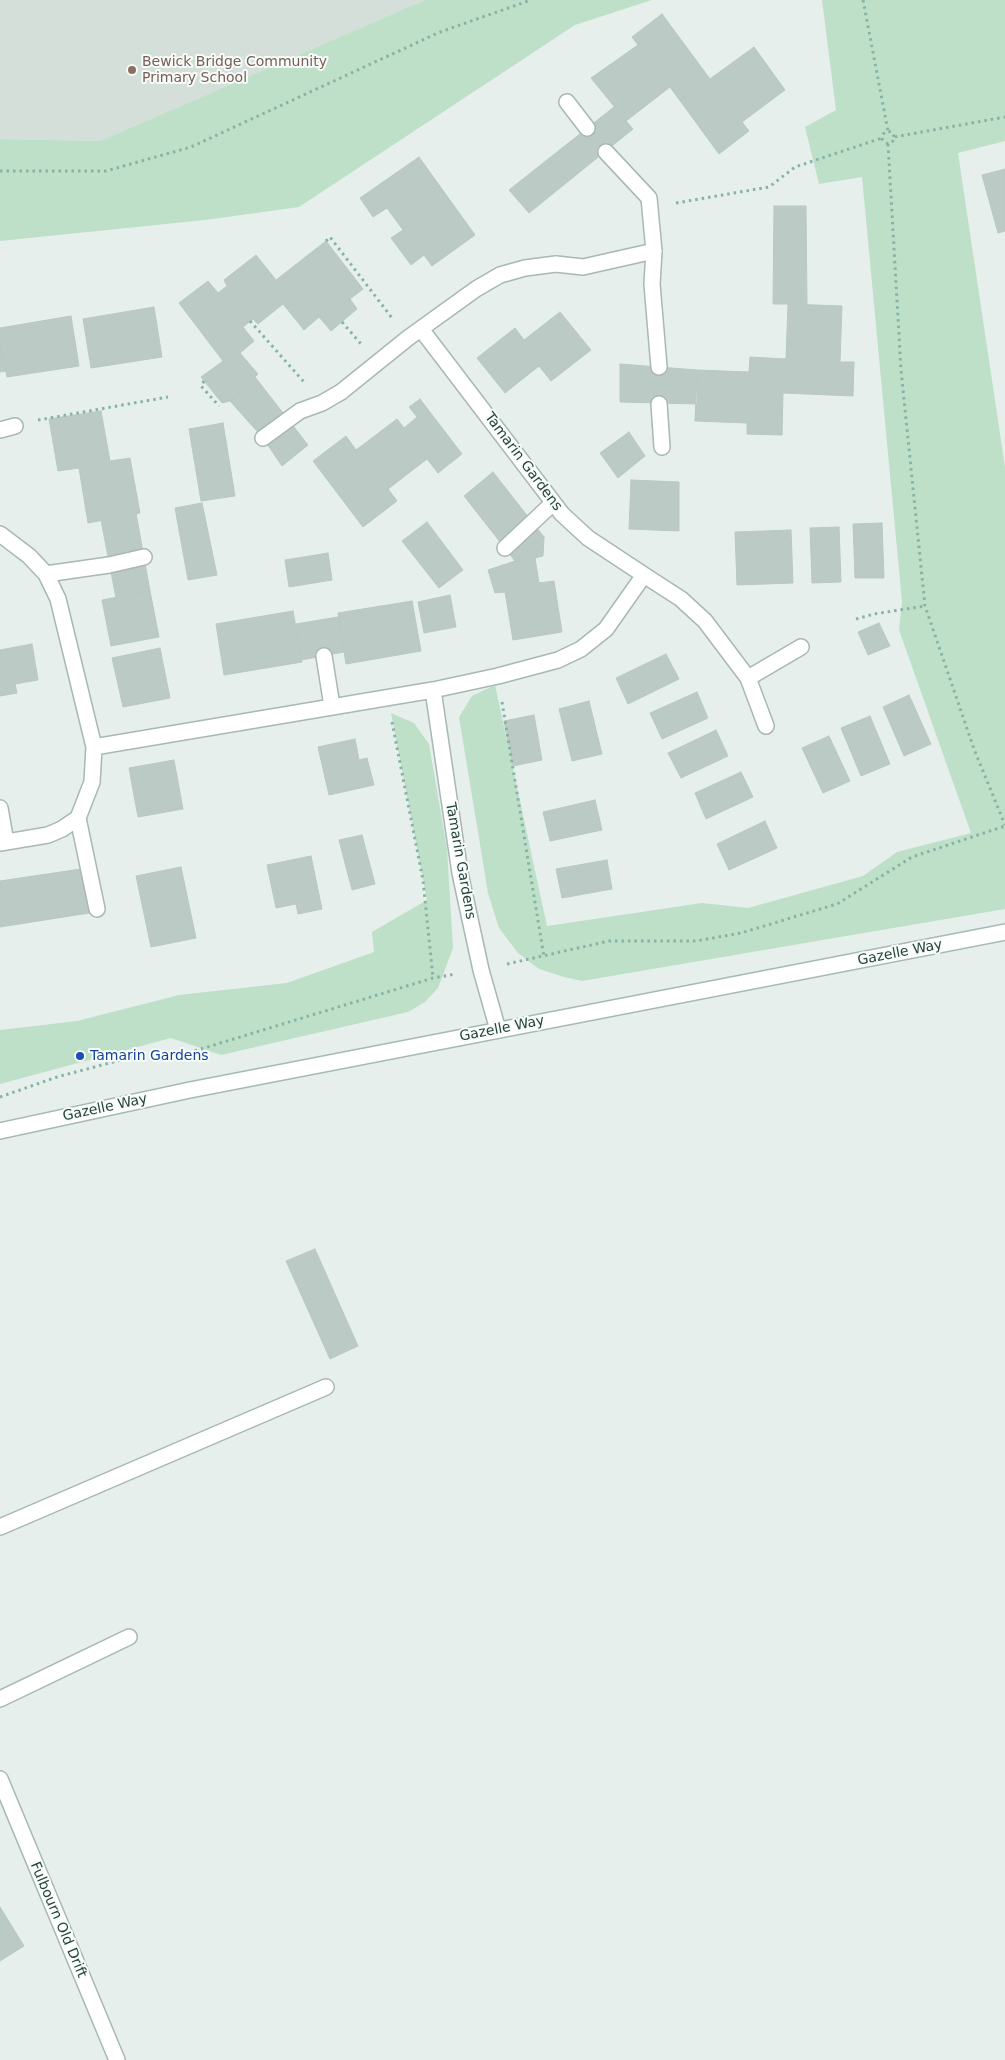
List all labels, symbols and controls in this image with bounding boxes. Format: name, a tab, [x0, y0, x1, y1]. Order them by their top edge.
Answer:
place label: Bewick Bridge Community Primary School	[142, 54, 327, 86]
marker: Bewick Bridge Community Primary School	[126, 64, 138, 76]
street label: Tamarin Gardens	[481, 410, 565, 514]
street label: Tamarin Gardens	[441, 801, 479, 921]
street label: Gazelle Way	[856, 937, 944, 969]
street label: Gazelle Way	[458, 1013, 546, 1045]
place label: Tamarin Gardens	[90, 1048, 209, 1064]
marker: Tamarin Gardens	[74, 1050, 86, 1062]
street label: Gazelle Way	[61, 1091, 149, 1125]
street label: Fulbourn Old Drift	[26, 1860, 90, 1980]

